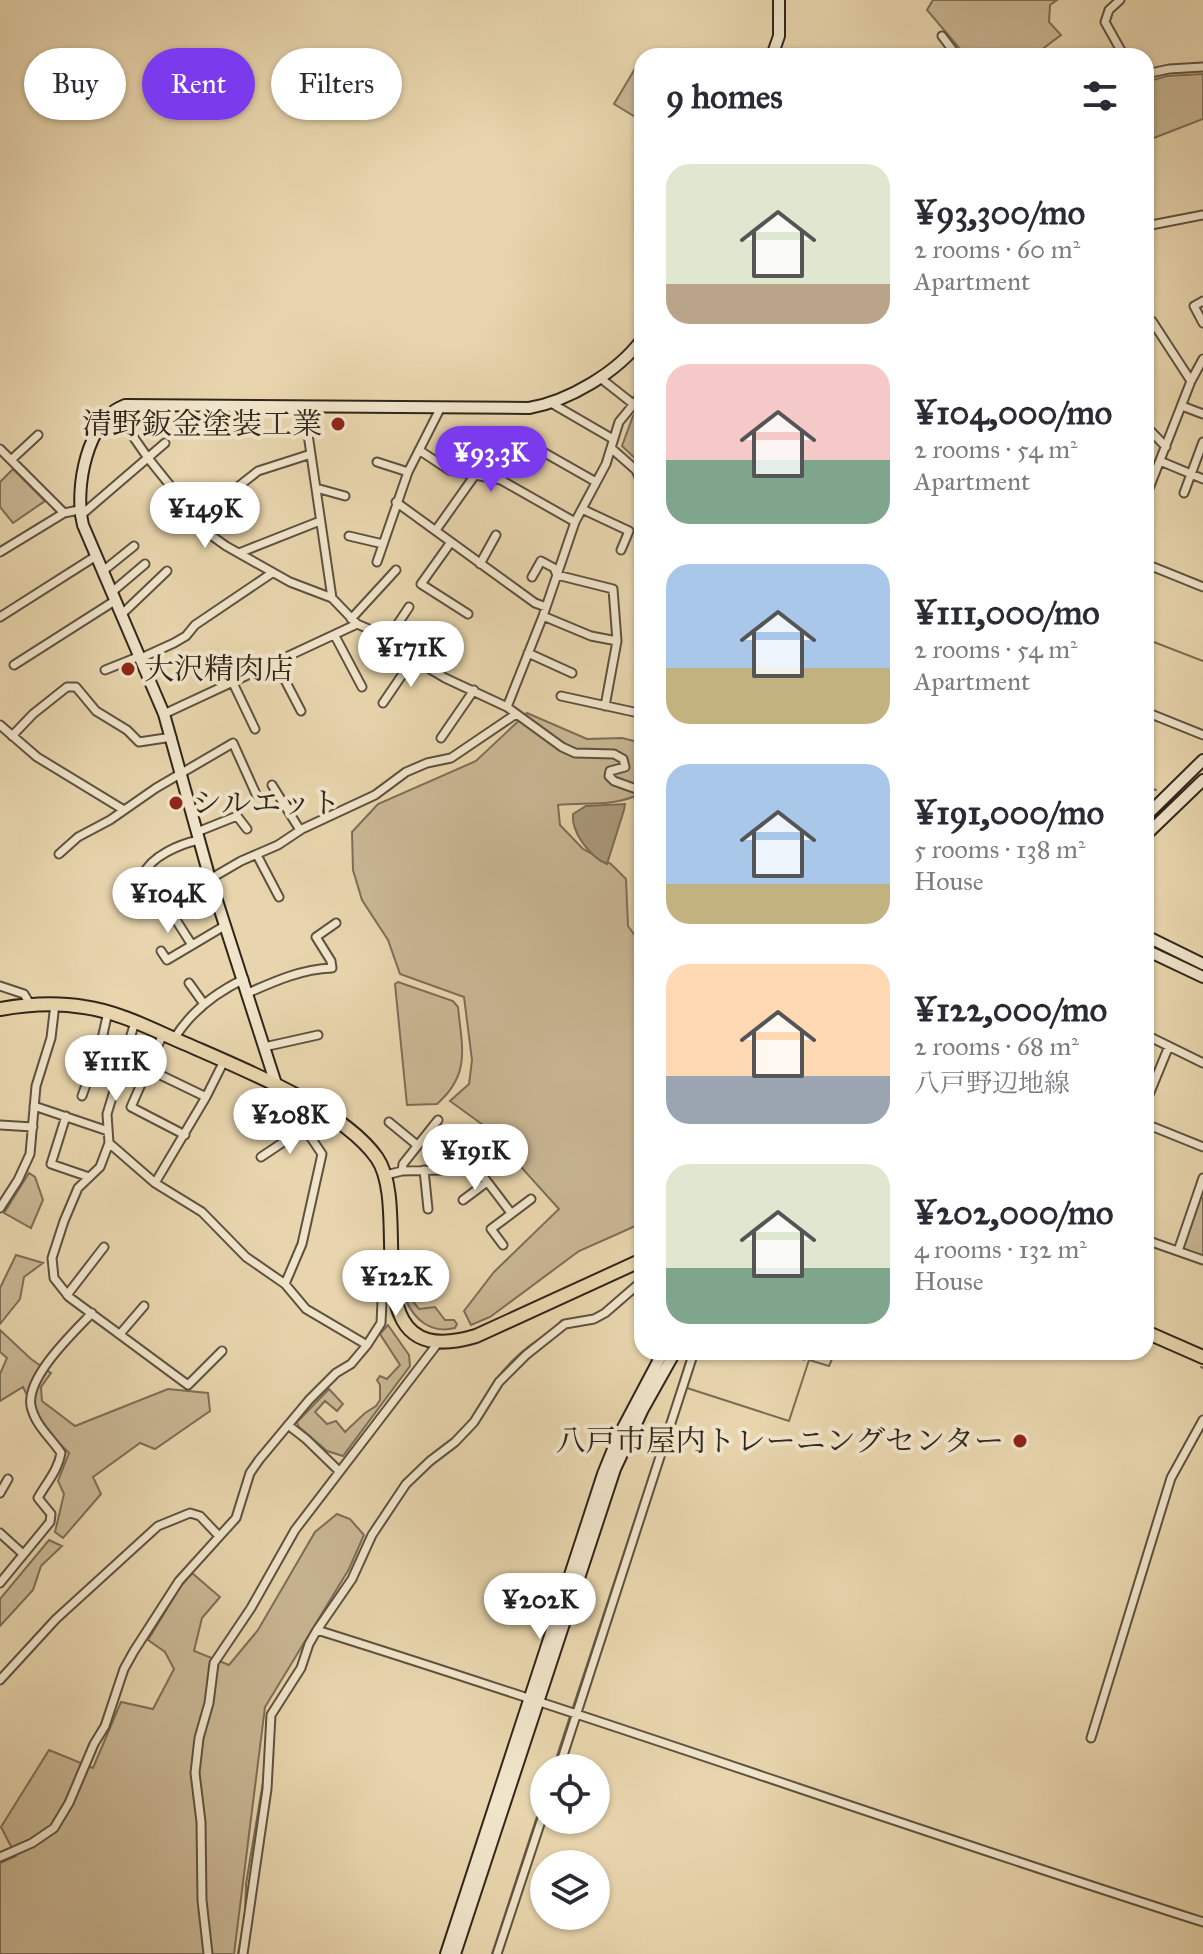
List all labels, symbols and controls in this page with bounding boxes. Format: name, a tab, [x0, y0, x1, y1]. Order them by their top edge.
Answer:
chip: Buy	[24, 48, 126, 120]
chip: Rent	[142, 48, 255, 120]
chip: Filters	[271, 48, 402, 120]
icon: filters	[1078, 74, 1122, 118]
text: 9 homes	[666, 76, 783, 117]
text: ¥93,300/mo	[914, 192, 1085, 233]
icon: home	[730, 196, 826, 292]
text: 2 rooms · 60 m²	[914, 233, 1080, 265]
text: Apartment	[914, 265, 1030, 297]
text: ¥104,000/mo	[914, 392, 1112, 433]
icon: home	[730, 396, 826, 492]
place label: 清野鈑金塗装工業	[82, 406, 322, 442]
marker: 清野鈑金塗装工業	[329, 415, 347, 433]
pin: ¥93.3K	[426, 426, 556, 494]
text: 2 rooms · 54 m²	[914, 433, 1078, 465]
text: ¥93.3K	[453, 436, 529, 468]
text: Apartment	[914, 465, 1030, 497]
pin: ¥149K	[149, 482, 261, 550]
text: ¥149K	[168, 492, 242, 524]
text: ¥111,000/mo	[914, 592, 1100, 633]
icon: home	[730, 596, 826, 692]
pin: ¥171K	[355, 621, 467, 689]
text: ¥171K	[376, 631, 446, 663]
text: 2 rooms · 54 m²	[914, 633, 1078, 665]
place label: 大沢精肉店	[144, 651, 294, 687]
marker: 大沢精肉店	[119, 660, 137, 678]
text: Apartment	[914, 665, 1030, 697]
place label: シルエット	[192, 785, 341, 821]
text: ¥191,000/mo	[914, 792, 1104, 833]
marker: シルエット	[167, 794, 185, 812]
icon: home	[730, 796, 826, 892]
text: 5 rooms · 138 m²	[914, 833, 1086, 865]
text: House	[914, 865, 984, 897]
pin: ¥104K	[112, 867, 224, 935]
text: ¥104K	[130, 877, 206, 909]
text: ¥122,000/mo	[914, 989, 1107, 1030]
icon: home	[730, 996, 826, 1092]
text: 2 rooms · 68 m²	[914, 1030, 1079, 1062]
pin: ¥111K	[60, 1035, 172, 1103]
text: ¥111K	[83, 1045, 149, 1077]
text: 八戸野辺地線	[914, 1067, 1070, 1099]
pin: ¥208K	[234, 1088, 346, 1156]
text: ¥208K	[251, 1098, 329, 1130]
pin: ¥191K	[419, 1124, 531, 1192]
text: ¥191K	[440, 1134, 510, 1166]
text: ¥202,000/mo	[914, 1192, 1114, 1233]
icon: home	[730, 1196, 826, 1292]
text: 4 rooms · 132 m²	[914, 1233, 1087, 1265]
pin: ¥122K	[340, 1250, 452, 1318]
text: ¥122K	[360, 1260, 432, 1292]
text: House	[914, 1265, 984, 1297]
place label: 八戸市屋内トレーニングセンター	[556, 1423, 1004, 1459]
marker: 八戸市屋内トレーニングセンター	[1011, 1432, 1029, 1450]
pin: ¥202K	[484, 1573, 596, 1641]
text: ¥202K	[502, 1583, 578, 1615]
map controls	[530, 1754, 610, 1930]
button: locate	[530, 1754, 610, 1834]
button: layers	[530, 1850, 610, 1930]

